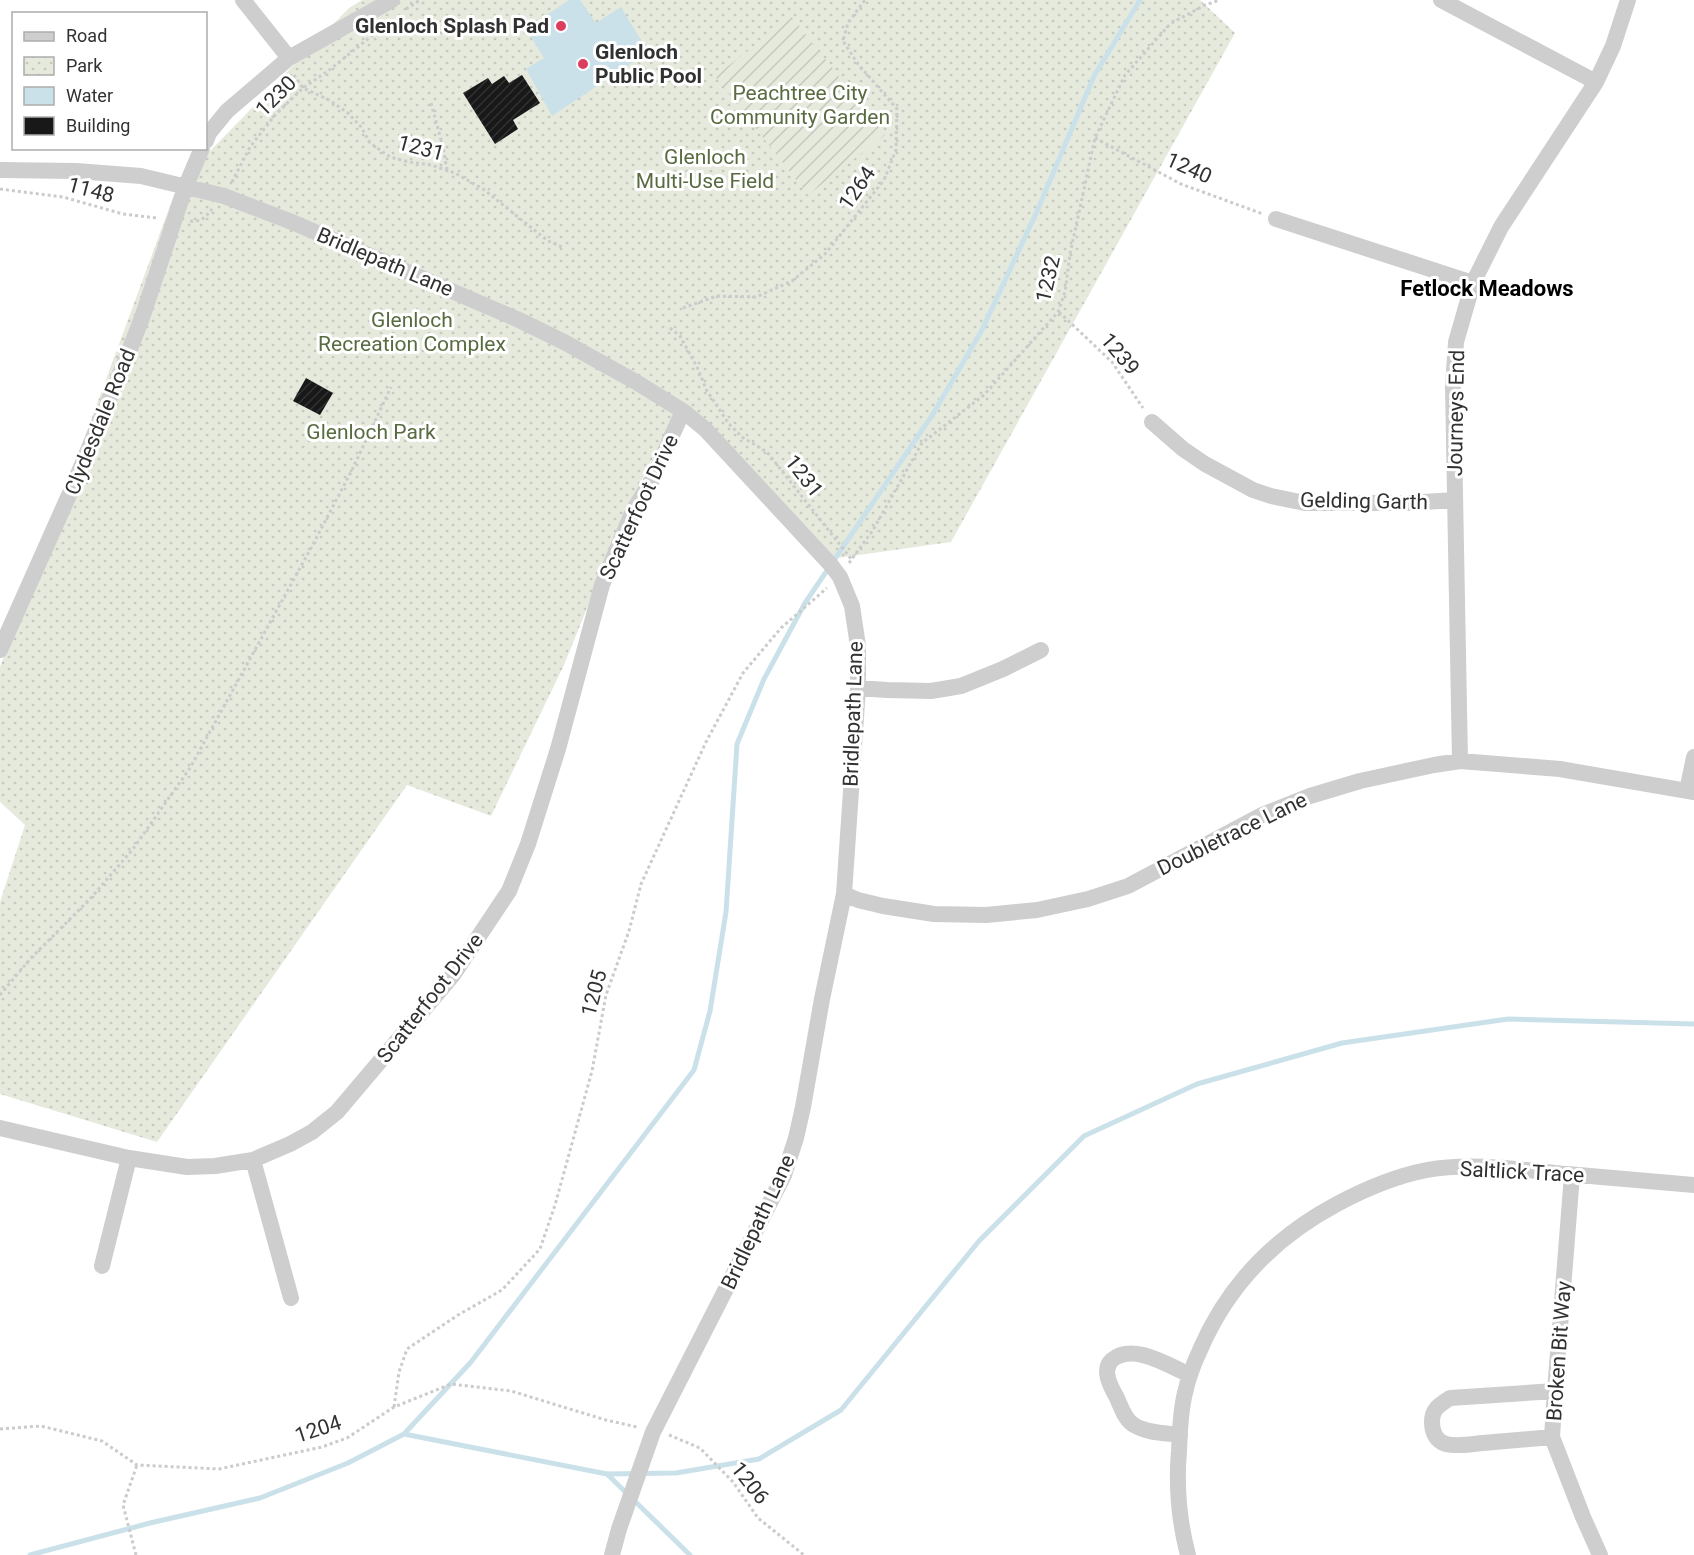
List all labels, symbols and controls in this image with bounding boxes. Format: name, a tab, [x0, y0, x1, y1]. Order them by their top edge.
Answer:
legend	[12, 12, 207, 150]
place label: Glenloch Splash Pad	[355, 14, 549, 38]
marker: Glenloch Splash Pad	[554, 19, 568, 33]
text: Road	[66, 25, 107, 46]
place label: Glenloch Public Pool	[595, 40, 702, 88]
text: Park	[66, 55, 103, 76]
marker: Glenloch Public Pool	[576, 57, 590, 71]
street label: 1230	[251, 71, 301, 121]
park label: Peachtree City Community Garden	[710, 81, 890, 129]
text: Water	[66, 85, 113, 106]
text: Building	[66, 115, 130, 136]
street label: 1231	[395, 130, 447, 166]
park label: Glenloch Multi-Use Field	[636, 145, 774, 193]
street label: 1240	[1163, 147, 1215, 189]
street label: 1264	[834, 162, 880, 214]
street label: 1148	[65, 172, 117, 208]
street label: Bridlepath Lane	[313, 222, 457, 302]
street label: 1232	[1031, 253, 1065, 305]
district label: Fetlock Meadows	[1400, 276, 1574, 301]
park label: Glenloch Recreation Complex	[318, 308, 506, 356]
street label: 1239	[1096, 328, 1144, 380]
street label: Clydesdale Road	[60, 346, 140, 498]
street label: Journeys End	[1443, 350, 1469, 476]
park label: Glenloch Park	[306, 420, 436, 444]
street label: Scatterfoot Drive	[595, 431, 683, 583]
street label: 1231	[780, 450, 828, 502]
street label: Gelding Garth	[1300, 488, 1428, 514]
street label: Bridlepath Lane	[838, 641, 868, 787]
street label: Doubletrace Lane	[1153, 787, 1311, 881]
street label: Scatterfoot Drive	[372, 929, 488, 1067]
street label: 1205	[576, 967, 612, 1019]
street label: Bridlepath Lane	[716, 1151, 800, 1293]
street label: Saltlick Trace	[1459, 1157, 1585, 1187]
street label: Broken Bit Way	[1542, 1280, 1576, 1422]
street label: 1204	[292, 1410, 344, 1448]
street label: 1206	[726, 1457, 774, 1509]

